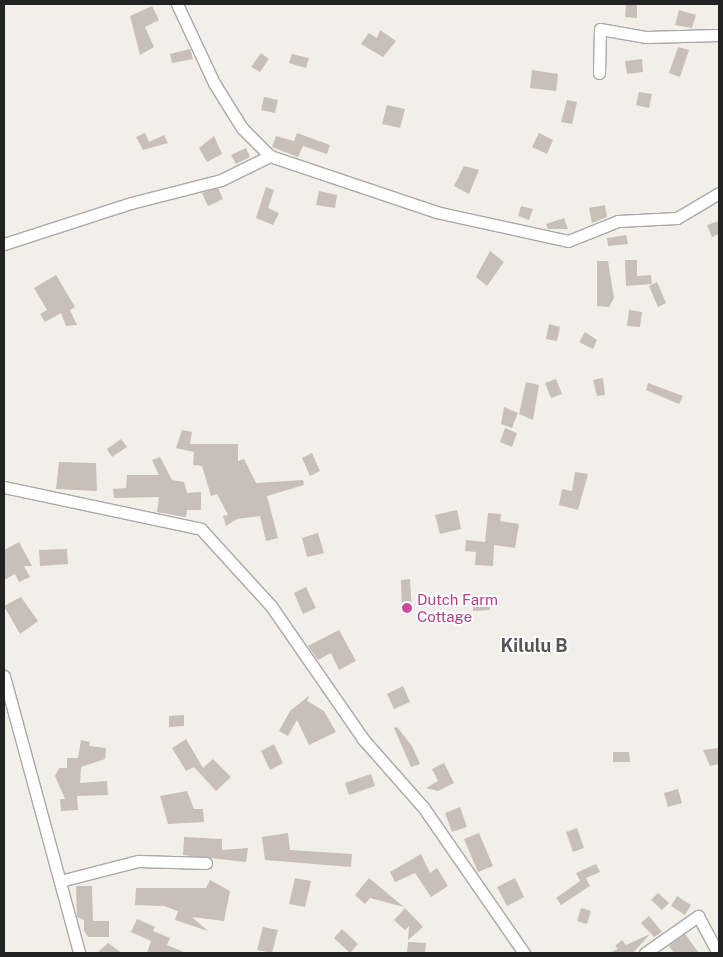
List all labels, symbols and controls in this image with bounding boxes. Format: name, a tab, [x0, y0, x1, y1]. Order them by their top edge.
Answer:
place label: Dutch Farm Cottage	[417, 590, 498, 625]
marker: Dutch Farm Cottage	[401, 602, 413, 614]
district label: Kilulu B	[500, 635, 568, 657]

